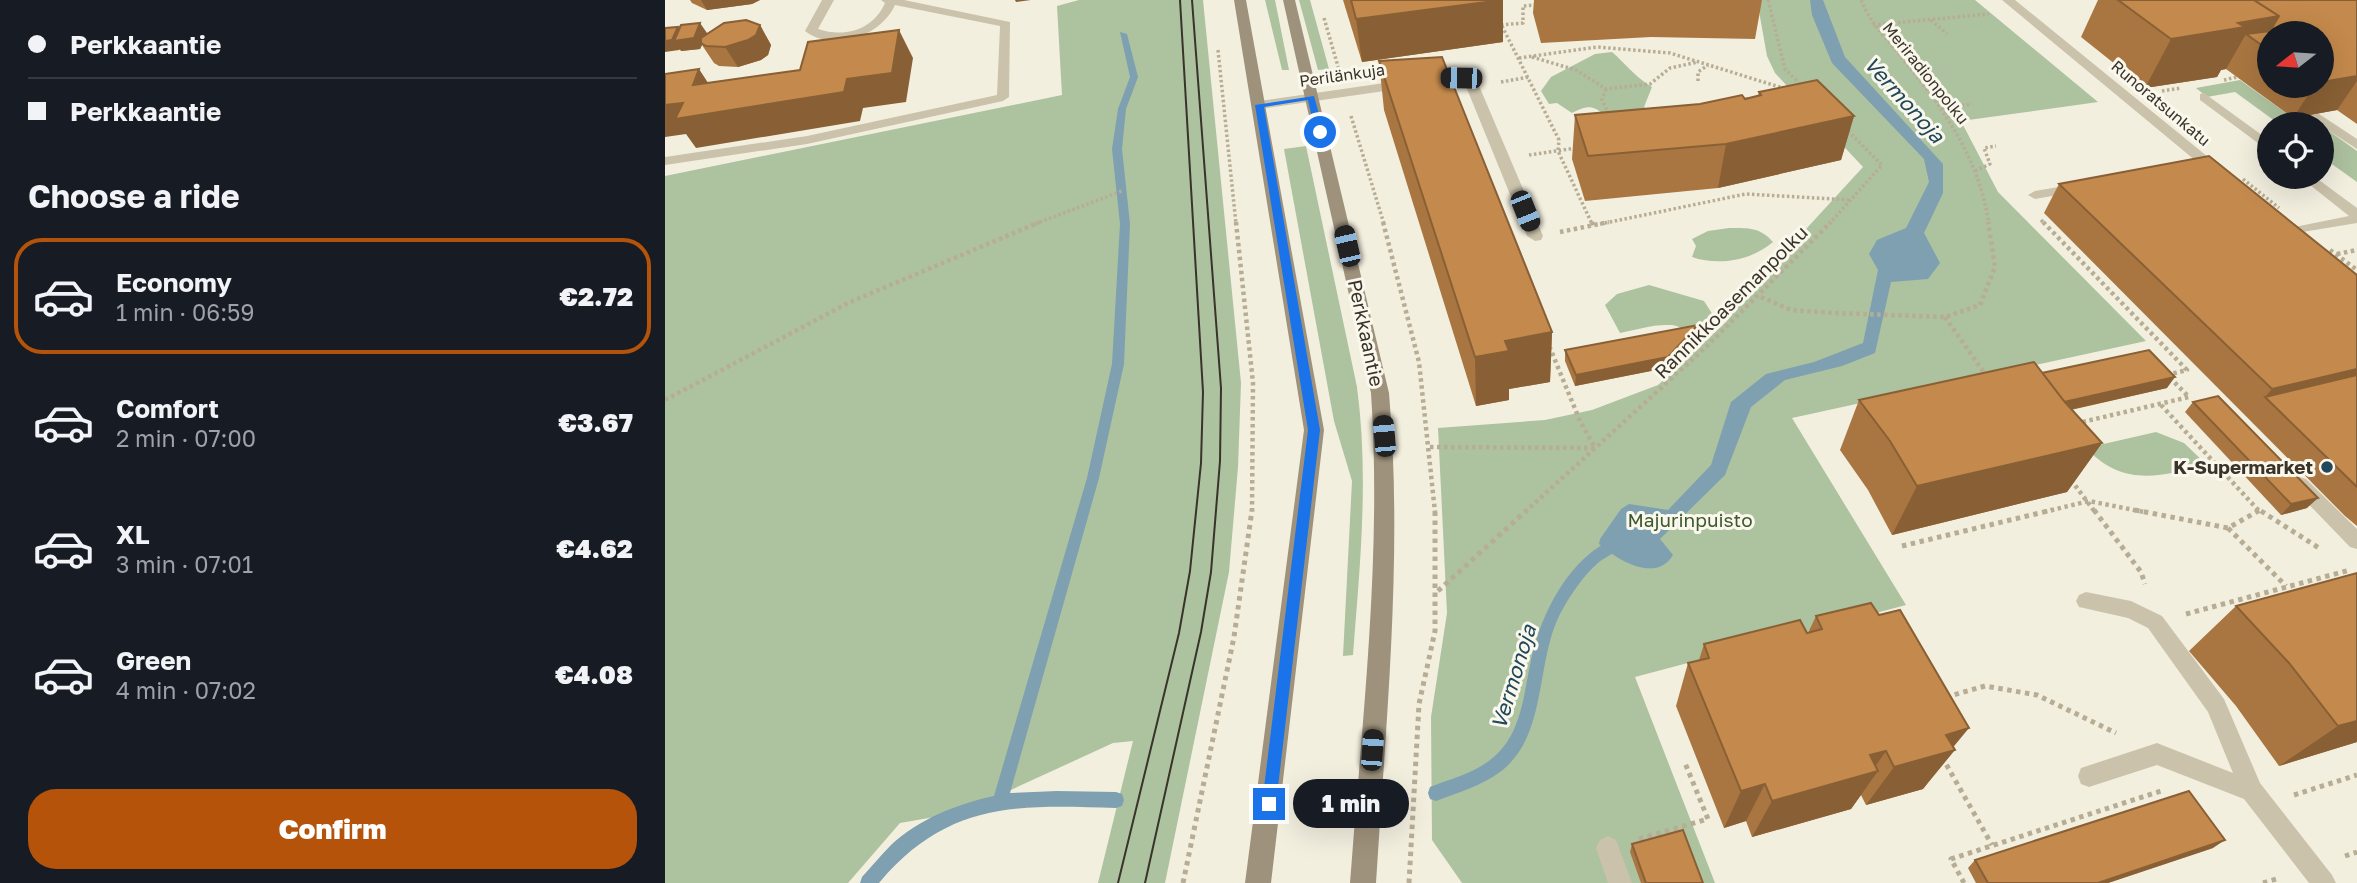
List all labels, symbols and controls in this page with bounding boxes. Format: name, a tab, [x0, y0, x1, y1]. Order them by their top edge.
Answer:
street label: Meriradionpolku	[1879, 18, 1973, 128]
north arrow	[2257, 21, 2335, 98]
map controls	[2257, 21, 2334, 189]
text: Perkkaantie	[70, 29, 221, 60]
water label: Vermonoja	[1859, 51, 1951, 149]
street label: Runoratsunkatu	[2108, 56, 2214, 150]
street label: Perilänkuja	[1298, 59, 1386, 91]
car	[1440, 67, 1483, 89]
text: Perkkaantie	[70, 96, 221, 127]
button: locate	[2257, 112, 2334, 189]
route start	[1304, 116, 1336, 148]
text: Choose a ride	[28, 177, 240, 215]
car	[1508, 188, 1543, 234]
street label: Rannikkoasemanpolku	[1649, 220, 1812, 383]
car	[1333, 223, 1362, 269]
icon: car	[32, 265, 95, 328]
text: Economy	[116, 267, 232, 298]
street label: Perkkaantie	[1344, 277, 1389, 388]
text: €2.72	[559, 281, 633, 312]
text: 1 min · 06:59	[116, 298, 254, 326]
icon: car	[32, 391, 95, 454]
text: Comfort	[116, 393, 219, 424]
text: €3.67	[558, 407, 633, 438]
car	[1372, 414, 1397, 458]
text: 2 min · 07:00	[116, 424, 256, 452]
place label: K-Supermarket	[2173, 455, 2313, 478]
marker: K-Supermarket	[2319, 459, 2335, 475]
park label: Majurinpuisto	[1627, 508, 1753, 531]
icon: car	[32, 517, 95, 580]
text: XL	[116, 519, 150, 550]
text: €4.62	[556, 533, 633, 564]
text: 3 min · 07:01	[116, 550, 253, 578]
water label: Vermonoja	[1485, 620, 1542, 732]
icon: car	[32, 643, 95, 706]
text: Green	[116, 645, 191, 676]
text: €4.08	[555, 659, 633, 690]
text: 4 min · 07:02	[116, 676, 256, 704]
car	[1361, 728, 1384, 772]
callout: 1 min	[1293, 780, 1409, 828]
route end	[1253, 788, 1285, 820]
button: Confirm	[28, 789, 637, 869]
text: 1 min	[1322, 789, 1380, 817]

